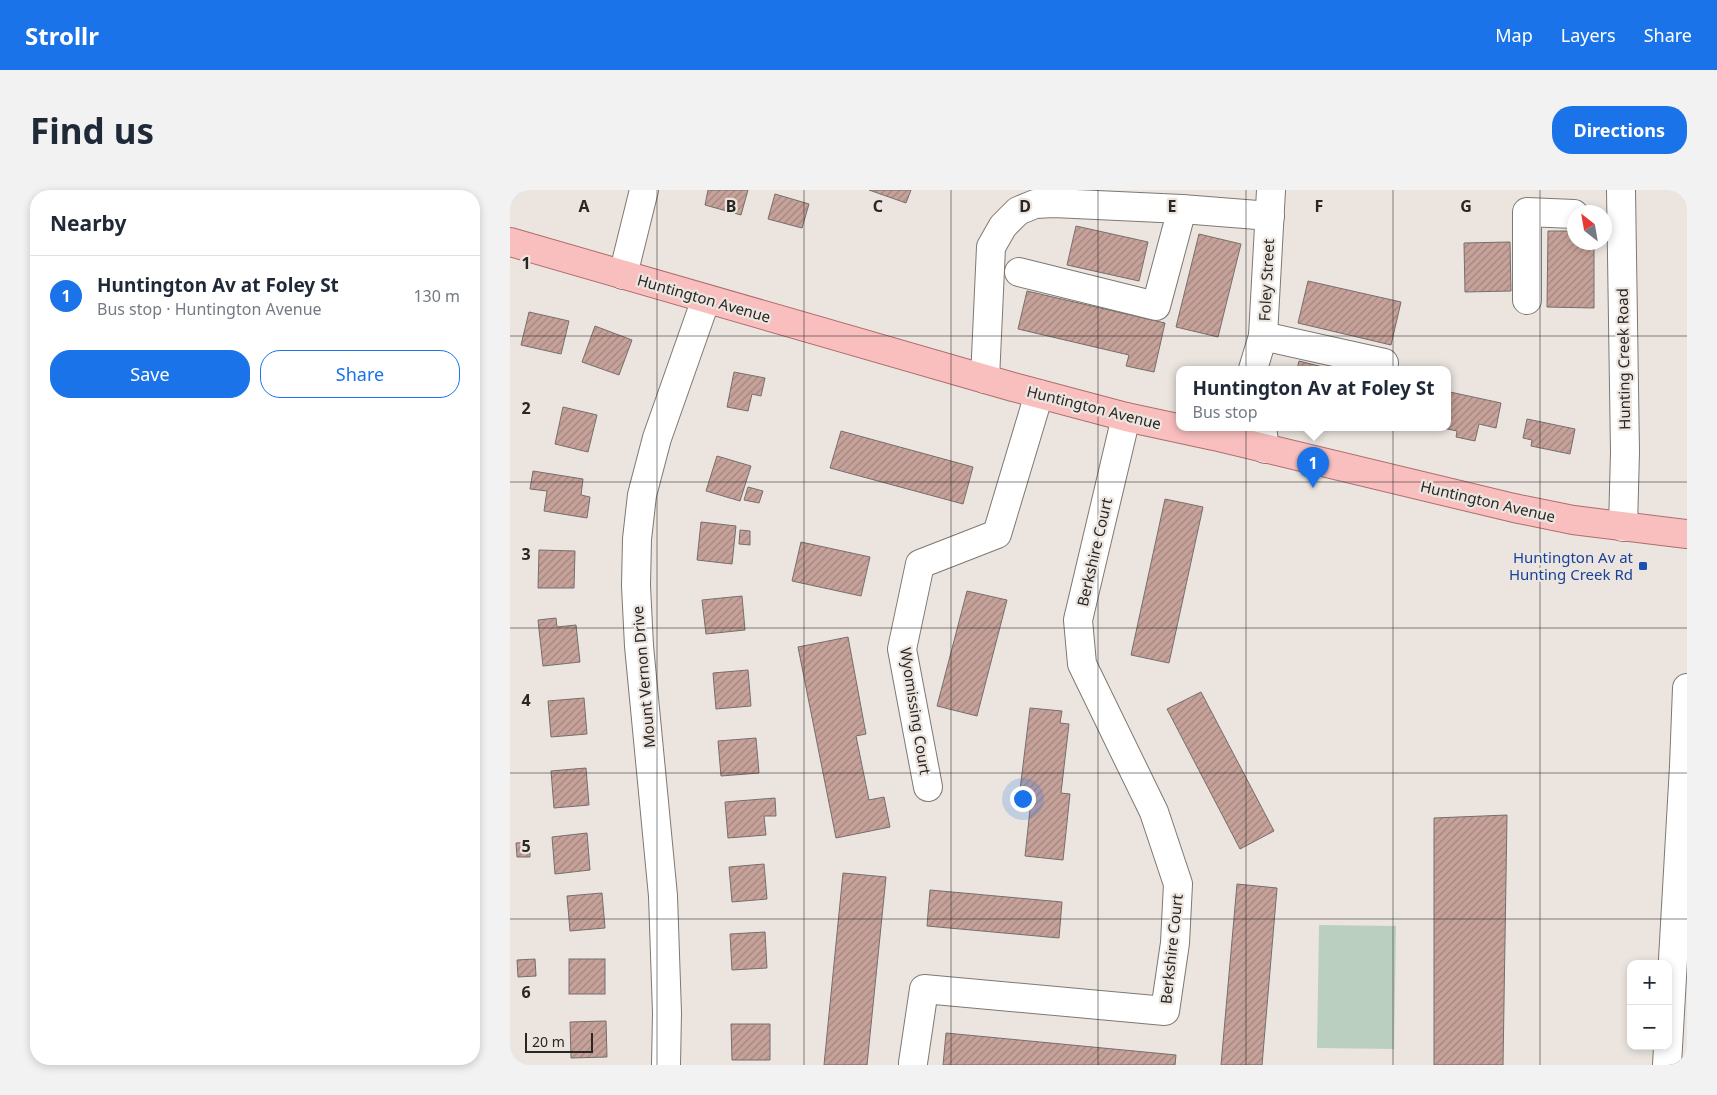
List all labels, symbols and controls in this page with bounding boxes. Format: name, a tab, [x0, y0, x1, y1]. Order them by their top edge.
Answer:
text: Strollr	[25, 19, 99, 52]
text: Map	[1495, 23, 1533, 47]
text: Layers	[1561, 23, 1616, 47]
text: Share	[1644, 23, 1692, 47]
button: Directions	[1552, 106, 1687, 154]
text: Find us	[30, 107, 154, 154]
text: A	[578, 195, 590, 217]
text: B	[726, 195, 736, 217]
text: C	[873, 195, 883, 217]
text: D	[1019, 195, 1031, 217]
text: E	[1168, 195, 1177, 217]
text: F	[1315, 195, 1323, 217]
text: G	[1460, 195, 1472, 217]
north arrow	[1567, 205, 1612, 250]
text: Nearby	[50, 209, 126, 237]
street label: Foley Street	[1254, 238, 1278, 322]
text: 1	[521, 252, 531, 274]
street label: Huntington Avenue	[635, 269, 773, 327]
text: Huntington Av at Foley St	[97, 272, 339, 298]
text: 1	[61, 285, 71, 307]
text: 130 m	[413, 285, 460, 307]
street label: Hunting Creek Road	[1612, 288, 1634, 430]
text: Bus stop · Huntington Avenue	[97, 298, 322, 320]
button: Save	[50, 350, 250, 398]
button: Share	[260, 350, 460, 398]
popup	[1176, 366, 1451, 431]
text: Huntington Av at Foley St	[1193, 375, 1434, 401]
street label: Huntington Avenue	[1025, 381, 1163, 433]
text: 2	[521, 397, 531, 419]
text: Bus stop	[1193, 401, 1258, 423]
pin: 1	[1297, 447, 1329, 488]
street label: Huntington Avenue	[1419, 476, 1557, 526]
street label: Berkshire Court	[1072, 495, 1116, 608]
text: 3	[521, 543, 531, 565]
place label: Huntington Av at Hunting Creek Rd	[1509, 547, 1634, 584]
marker: Huntington Av at Hunting Creek Rd	[1637, 560, 1649, 572]
street label: Mount Vernon Drive	[627, 605, 659, 749]
street label: Wyomissing Court	[896, 646, 936, 777]
text: 4	[521, 689, 531, 711]
your location	[1010, 786, 1036, 812]
text: 5	[521, 835, 531, 857]
street label: Berkshire Court	[1155, 892, 1187, 1005]
map controls	[1627, 960, 1672, 1050]
button: +	[1627, 960, 1672, 1005]
text: 6	[521, 981, 531, 1003]
button: −	[1627, 1005, 1672, 1050]
scale bar	[525, 1030, 592, 1053]
text: 20 m	[532, 1032, 565, 1051]

